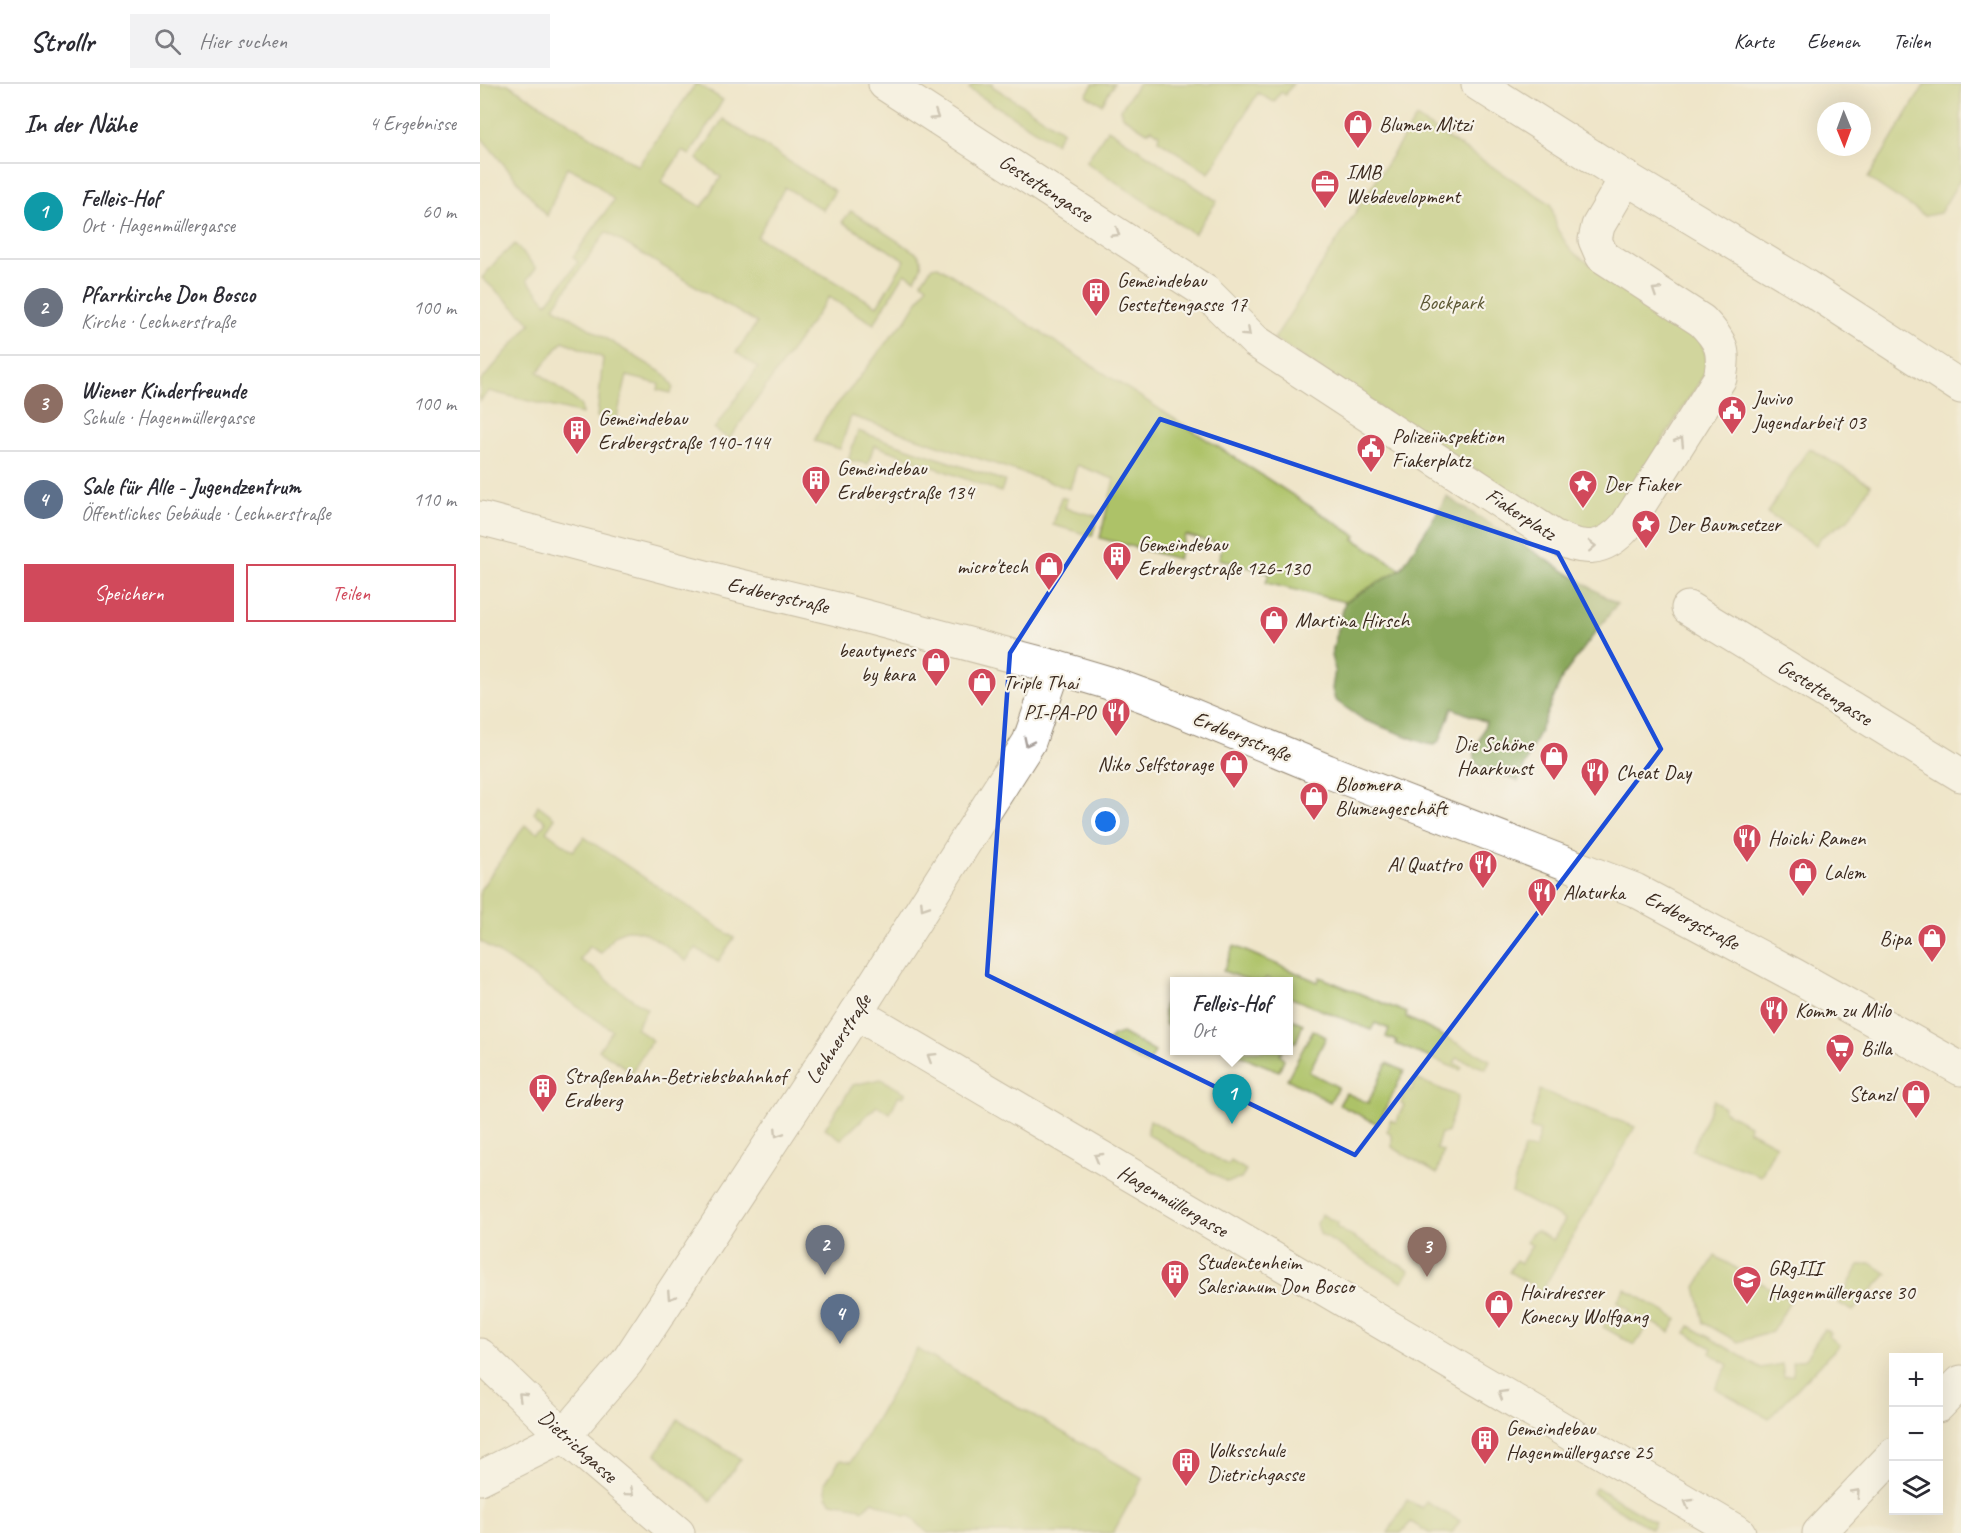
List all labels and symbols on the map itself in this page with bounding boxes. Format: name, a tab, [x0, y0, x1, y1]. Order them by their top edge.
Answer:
north arrow	[1817, 102, 1871, 156]
one-way arrow	[928, 108, 939, 119]
shop icon: Blumen Mitzi	[1342, 108, 1374, 150]
place label: Blumen Mitzi	[1379, 111, 1475, 137]
street label: Gestettengasse	[994, 148, 1098, 228]
place label: IMB Webdevelopment	[1346, 159, 1462, 209]
office icon: IMB Webdevelopment	[1309, 168, 1341, 210]
one-way arrow	[1110, 226, 1120, 238]
place label: Gemeindebau Gestettengasse 17	[1117, 267, 1248, 317]
building icon: Gemeindebau Gestettengasse 17	[1080, 276, 1112, 318]
one-way arrow	[1651, 287, 1662, 298]
park label: Bockpark	[1418, 289, 1485, 315]
one-way arrow	[1240, 326, 1251, 337]
place label: Juvivo Jugendarbeit 03	[1752, 385, 1867, 435]
public building icon: Juvivo Jugendarbeit 03	[1716, 394, 1748, 436]
place label: Gemeindebau Erdbergstraße 140-144	[598, 405, 772, 455]
building icon: Gemeindebau Erdbergstraße 140-144	[561, 414, 593, 456]
place label: Polizeiinspektion Fiakerplatz	[1392, 423, 1505, 473]
public building icon: Polizeiinspektion Fiakerplatz	[1355, 432, 1387, 474]
one-way arrow	[1672, 437, 1684, 447]
place label: Gemeindebau Erdbergstraße 134	[837, 455, 976, 505]
building icon: Gemeindebau Erdbergstraße 134	[800, 464, 832, 506]
place icon: Der Fiaker	[1567, 468, 1599, 510]
place label: Der Fiaker	[1604, 471, 1682, 497]
street label: Fiakerplatz	[1481, 482, 1562, 547]
place icon: Der Baumsetzer	[1630, 508, 1662, 550]
place label: Der Baumsetzer	[1667, 511, 1782, 537]
place label: Gemeindebau Erdbergstraße 126-130	[1138, 531, 1311, 581]
one-way arrow	[1588, 539, 1597, 552]
building icon: Gemeindebau Erdbergstraße 126-130	[1101, 540, 1133, 582]
shop icon: micro'tech	[1033, 550, 1065, 592]
place label: micro'tech	[957, 553, 1028, 579]
street label: Erdbergstraße	[725, 571, 833, 620]
shop icon: Martina Hirsch	[1258, 604, 1290, 646]
place label: Martina Hirsch	[1295, 607, 1410, 633]
place label: beautyness by kara	[838, 637, 917, 687]
shop icon: beautyness by kara	[920, 646, 952, 688]
street label: Gestettengasse	[1773, 653, 1878, 732]
shop icon: Triple Thai	[966, 666, 998, 708]
place label: Triple Thai	[1003, 669, 1081, 695]
restaurant icon: PI-PA-PO	[1100, 696, 1132, 738]
place label: PI-PA-PO	[1024, 699, 1098, 725]
street label: Erdbergstraße	[1189, 705, 1297, 768]
place label: Die Schöne Haarkunst	[1454, 731, 1535, 781]
one-way arrow	[1023, 735, 1035, 746]
shop icon: Die Schöne Haarkunst	[1538, 740, 1570, 782]
shop icon: Niko Selfstorage	[1218, 748, 1250, 790]
place label: Niko Selfstorage	[1097, 751, 1214, 777]
restaurant icon: Cheat Day	[1579, 756, 1611, 798]
place label: Cheat Day	[1616, 759, 1693, 785]
place label: Bloomera Blumengeschäft	[1335, 771, 1449, 821]
shop icon: Bloomera Blumengeschäft	[1298, 780, 1330, 822]
your location	[1091, 807, 1120, 836]
restaurant icon: Hoichi Ramen	[1731, 822, 1763, 864]
place label: Hoichi Ramen	[1768, 825, 1866, 851]
restaurant icon: Al Quattro	[1467, 848, 1499, 890]
place label: Al Quattro	[1387, 851, 1464, 877]
shop icon: Lalem	[1787, 856, 1819, 898]
place label: Lalem	[1824, 859, 1866, 885]
restaurant icon: Alaturka	[1526, 876, 1558, 918]
place label: Alaturka	[1563, 879, 1627, 905]
street label: Erdbergstraße	[1640, 884, 1746, 957]
one-way arrow	[920, 900, 931, 911]
shop icon: Bipa	[1916, 922, 1948, 964]
place label: Bipa	[1880, 925, 1913, 951]
street label: Lechnerstraße	[799, 987, 878, 1089]
restaurant icon: Komm zu Milo	[1758, 994, 1790, 1036]
place label: Komm zu Milo	[1795, 997, 1893, 1023]
supermarket icon: Billa	[1824, 1032, 1856, 1074]
place label: Billa	[1861, 1035, 1893, 1061]
one-way arrow	[927, 1053, 937, 1065]
place label: Straßenbahn-Betriebsbahnhof Erdberg	[564, 1063, 791, 1113]
building icon: Straßenbahn-Betriebsbahnhof Erdberg	[527, 1072, 559, 1114]
pin: 1	[1212, 1074, 1251, 1124]
shop icon: Stanzl	[1900, 1078, 1932, 1120]
place label: Stanzl	[1849, 1081, 1898, 1107]
one-way arrow	[774, 1126, 785, 1137]
one-way arrow	[1094, 1153, 1104, 1164]
street label: Hagenmüllergasse	[1113, 1159, 1234, 1244]
pin: 2	[806, 1226, 844, 1275]
pin: 3	[1408, 1228, 1446, 1277]
place label: Studentenheim Salesianum Don Bosco	[1196, 1249, 1357, 1299]
place label: GRgIII Hagenmüllergasse 30	[1768, 1255, 1916, 1305]
building icon: Studentenheim Salesianum Don Bosco	[1159, 1258, 1191, 1300]
school or university icon: GRgIII Hagenmüllergasse 30	[1731, 1264, 1763, 1306]
place label: Hairdresser Konecny Wolfgang	[1520, 1279, 1649, 1329]
shop icon: Hairdresser Konecny Wolfgang	[1483, 1288, 1515, 1330]
one-way arrow	[667, 1289, 678, 1300]
pin: 4	[820, 1294, 860, 1344]
one-way arrow	[1498, 1390, 1508, 1401]
one-way arrow	[518, 1392, 529, 1403]
street label: Dietrichgasse	[533, 1404, 624, 1489]
place label: Gemeindebau Hagenmüllergasse 25	[1506, 1415, 1654, 1465]
building icon: Gemeindebau Hagenmüllergasse 25	[1469, 1424, 1501, 1466]
place label: Volksschule Dietrichgasse	[1207, 1437, 1305, 1487]
building icon: Volksschule Dietrichgasse	[1170, 1446, 1202, 1488]
one-way arrow	[623, 1485, 634, 1496]
one-way arrow	[1849, 1490, 1860, 1500]
one-way arrow	[1684, 1499, 1694, 1511]

